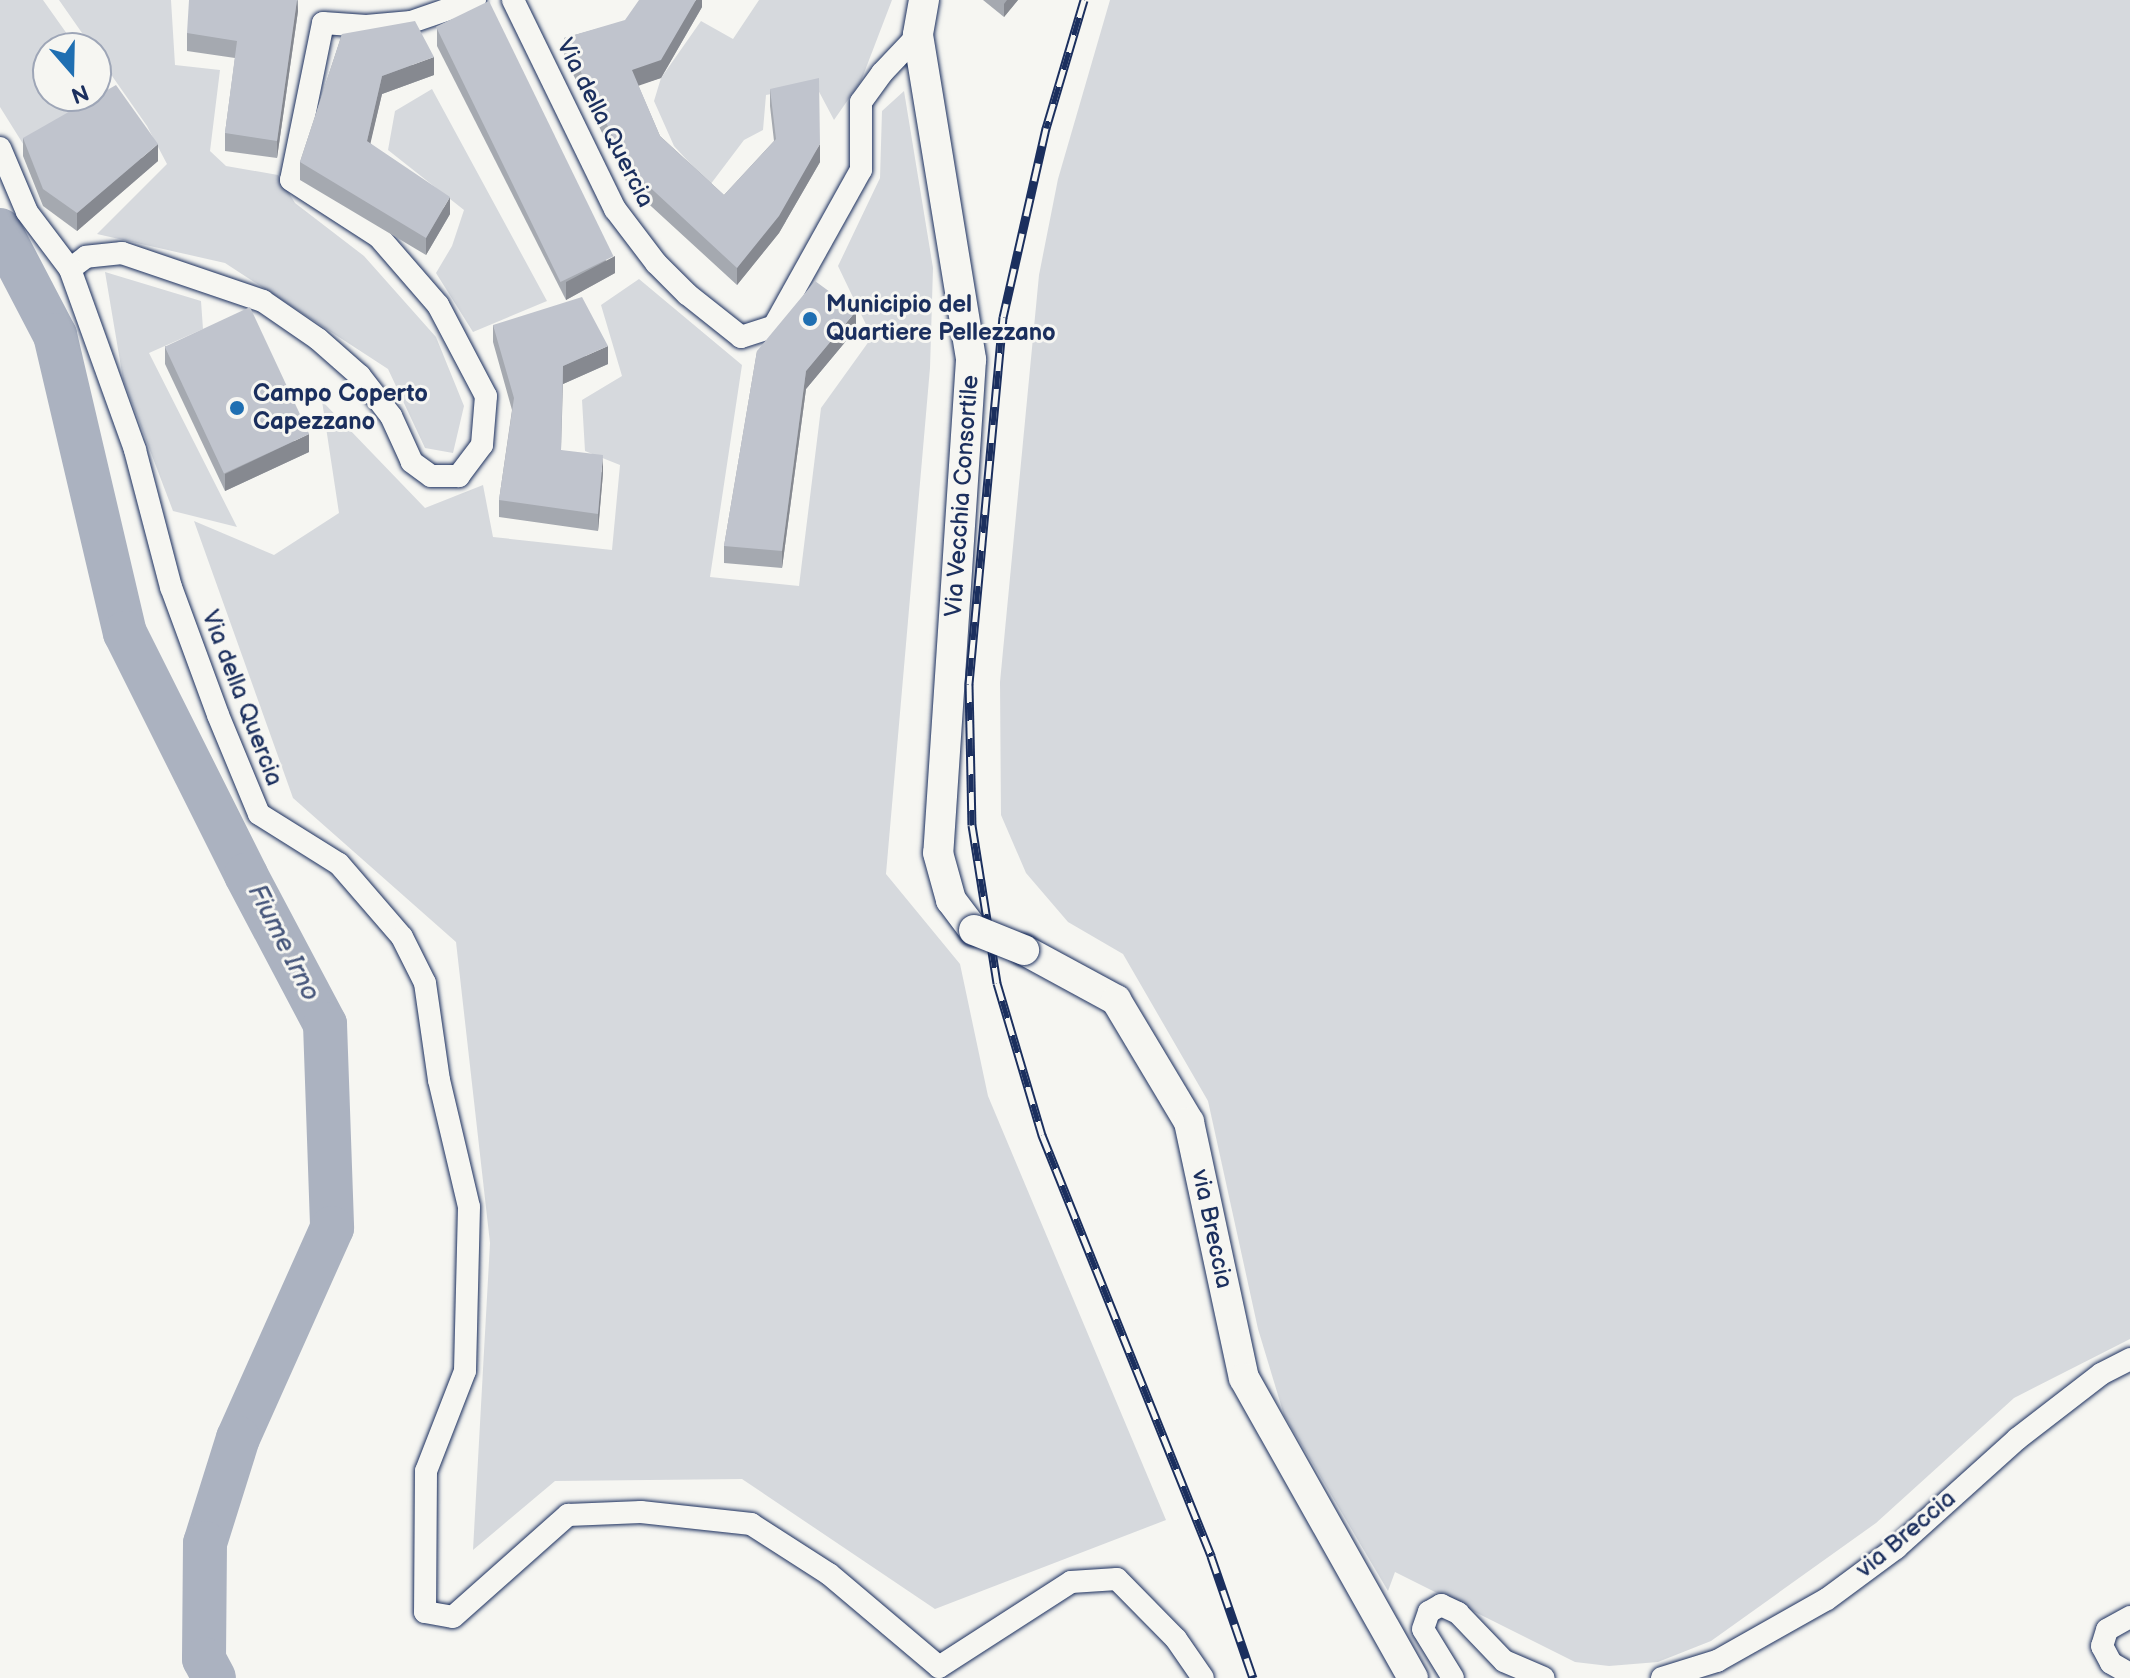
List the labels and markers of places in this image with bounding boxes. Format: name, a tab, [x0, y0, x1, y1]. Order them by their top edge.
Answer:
place label: Municipio del Quartiere Pellezzano	[826, 291, 1056, 347]
marker: Municipio del Quartiere Pellezzano	[801, 310, 819, 328]
place label: Campo Coperto Capezzano	[253, 380, 428, 436]
marker: Campo Coperto Capezzano	[228, 399, 246, 417]

